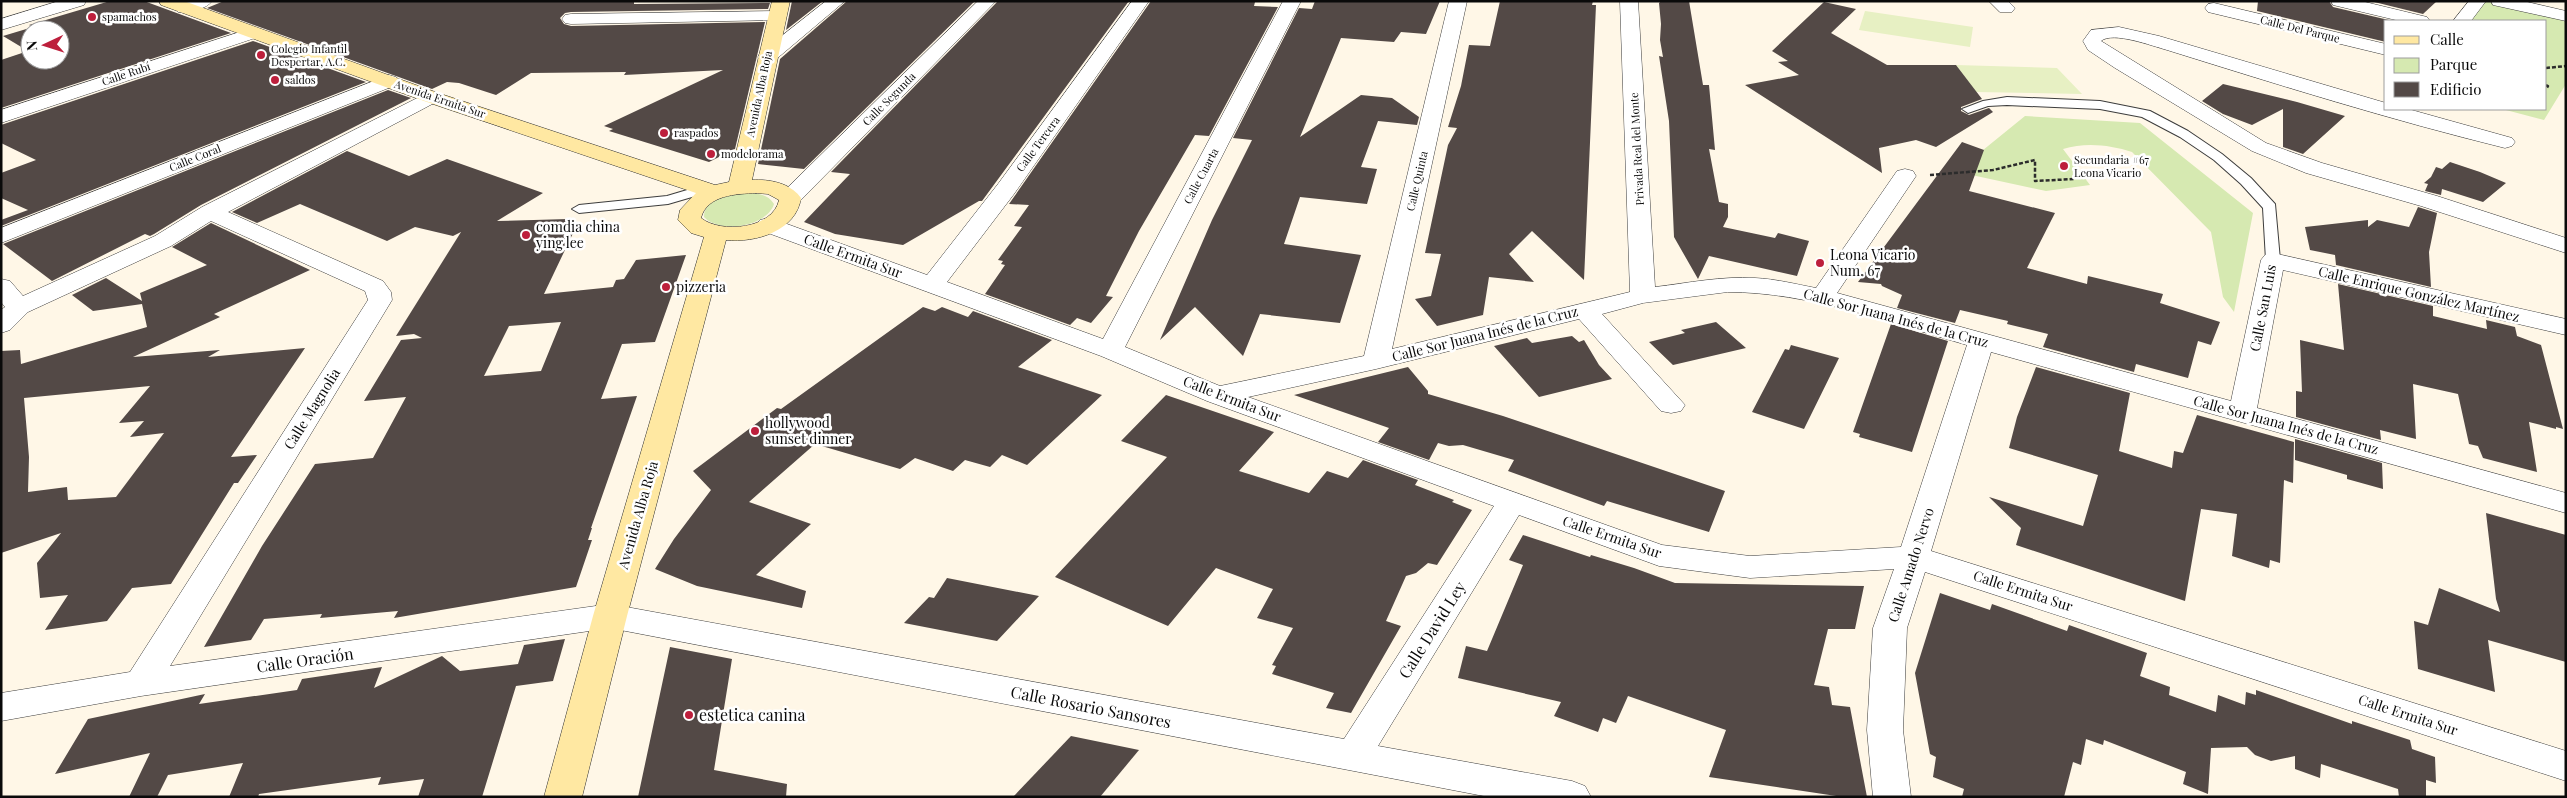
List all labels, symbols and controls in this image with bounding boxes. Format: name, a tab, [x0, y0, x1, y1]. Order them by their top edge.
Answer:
place label: spamachos	[102, 9, 157, 24]
marker: spamachos	[86, 11, 98, 23]
street label: Calle Del Parque	[2259, 11, 2342, 46]
north arrow	[20, 20, 70, 70]
legend	[2384, 20, 2547, 110]
text: Calle	[2430, 29, 2464, 49]
text: N	[22, 40, 41, 52]
place label: Colegio Infantil Despertar, A.C.	[271, 41, 347, 69]
marker: Colegio Infantil Despertar, A.C.	[255, 49, 267, 61]
street label: Avenida Alba Roja	[742, 49, 775, 139]
text: Parque	[2430, 54, 2477, 74]
street label: Calle Rubí	[100, 58, 152, 89]
street label: Calle Segunda	[859, 68, 919, 129]
place label: saldos	[285, 72, 316, 87]
marker: saldos	[269, 74, 281, 86]
street label: Avenida Ermita Sur	[391, 76, 488, 121]
text: Edificio	[2430, 79, 2481, 99]
street label: Privada Real del Monte	[1626, 92, 1647, 206]
street label: Calle Tercera	[1012, 113, 1063, 174]
place label: raspados	[674, 125, 719, 140]
marker: raspados	[658, 127, 670, 139]
street label: Calle Coral	[167, 140, 223, 175]
street label: Calle Cuarta	[1180, 145, 1222, 206]
place label: modelorama	[721, 146, 784, 161]
marker: modelorama	[705, 148, 717, 160]
street label: Calle Quinta	[1402, 149, 1431, 212]
place label: Secundaria #67 Leona Vicario	[2074, 152, 2150, 180]
marker: Secundaria #67 Leona Vicario	[2058, 160, 2070, 172]
place label: comdia china ying lee	[535, 217, 620, 252]
marker: comdia china ying lee	[520, 229, 532, 241]
street label: Calle Ermita Sur	[801, 229, 906, 282]
place label: Leona Vicario Num. 67	[1830, 245, 1916, 280]
marker: Leona Vicario Num. 67	[1814, 257, 1826, 269]
street label: Calle Enrique González Martínez	[2317, 261, 2522, 326]
street label: Calle San Luis	[2245, 263, 2280, 353]
place label: pizzeria	[676, 277, 726, 296]
marker: pizzeria	[660, 281, 672, 293]
street label: Calle Sor Juana Inés de la Cruz	[1801, 284, 1991, 351]
street label: Calle Sor Juana Inés de la Cruz	[1390, 301, 1580, 366]
street label: Calle Magnolia	[279, 364, 344, 453]
street label: Calle Ermita Sur	[1180, 371, 1285, 426]
street label: Calle Sor Juana Inés de la Cruz	[2191, 391, 2381, 458]
place label: hollywood sunset dinner	[765, 413, 852, 448]
marker: hollywood sunset dinner	[749, 425, 761, 437]
street label: Avenida Alba Roja	[613, 459, 662, 572]
street label: Calle Amado Nervo	[1883, 505, 1938, 625]
street label: Calle Ermita Sur	[1560, 511, 1665, 563]
street label: Calle Ermita Sur	[1971, 565, 2076, 616]
street label: Calle David Ley	[1393, 577, 1470, 682]
street label: Calle Oración	[255, 642, 355, 677]
street label: Calle Rosario Sansores	[1009, 681, 1173, 732]
street label: Calle Ermita Sur	[2356, 689, 2461, 740]
place label: estetica canina	[699, 704, 805, 725]
marker: estetica canina	[683, 709, 695, 721]

